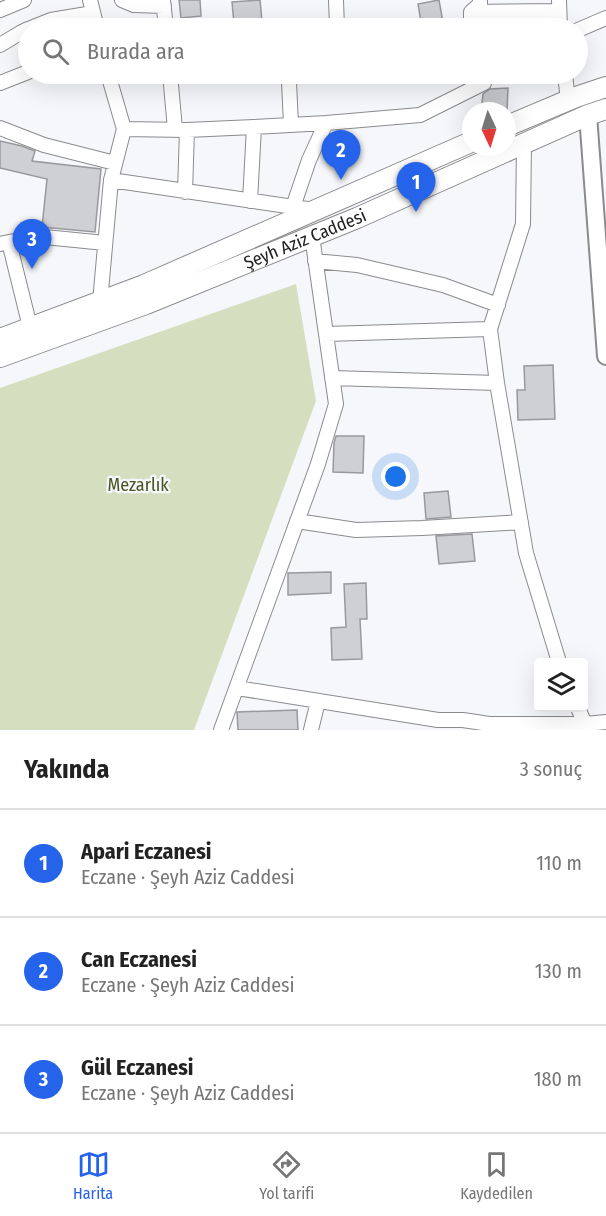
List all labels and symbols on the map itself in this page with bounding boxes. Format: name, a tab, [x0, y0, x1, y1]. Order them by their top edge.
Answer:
north arrow	[462, 102, 516, 156]
pin: 2	[322, 130, 360, 180]
pin: 1	[396, 162, 436, 212]
street label: Şeyh Aziz Caddesi	[241, 204, 370, 274]
pin: 3	[12, 220, 51, 269]
your location	[381, 462, 410, 491]
park label: Mezarlık	[107, 474, 169, 496]

